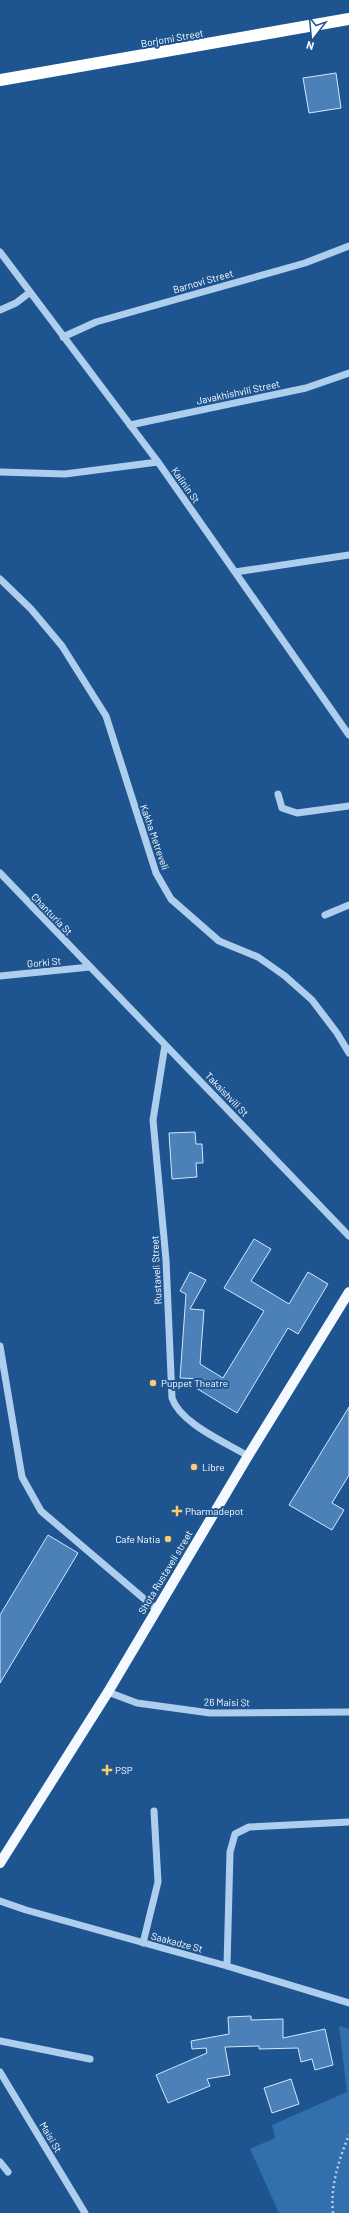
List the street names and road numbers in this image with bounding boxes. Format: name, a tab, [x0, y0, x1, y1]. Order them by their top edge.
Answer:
street label: Borjomi Street	[140, 27, 205, 49]
street label: Barnovi Street	[171, 267, 235, 295]
street label: Javakhishvili Street	[195, 377, 281, 407]
street label: Kalinin St	[169, 465, 203, 505]
street label: Kakha Metreveli	[138, 803, 172, 871]
street label: Chanturia St	[29, 890, 75, 938]
street label: Gorki St	[26, 954, 62, 969]
street label: Takaishvili St	[203, 1069, 251, 1119]
street label: Rustaveli Street	[148, 1235, 164, 1305]
street label: Shota Rustaveli street	[135, 1528, 195, 1616]
street label: 26 Maisi St	[204, 1696, 251, 1708]
street label: Saakadze St	[150, 1929, 204, 1955]
street label: Maisi St	[37, 2119, 65, 2155]

